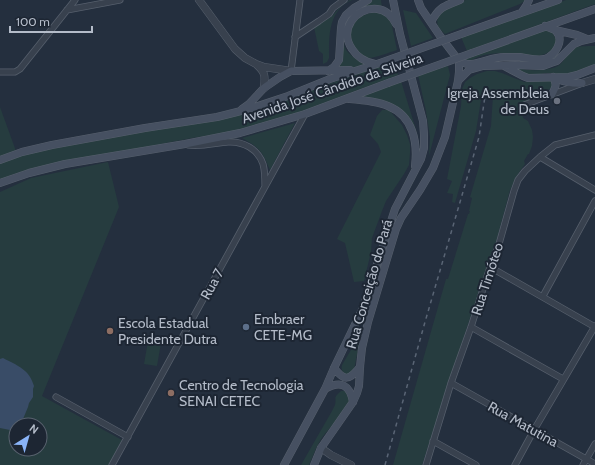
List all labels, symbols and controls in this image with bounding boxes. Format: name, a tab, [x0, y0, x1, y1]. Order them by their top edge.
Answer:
scale bar	[10, 8, 92, 34]
text: 100 m	[16, 14, 50, 29]
street label: Avenida José Cândido da Silveira	[239, 48, 425, 127]
place label: Igreja Assembleia de Deus	[447, 84, 549, 118]
marker: Igreja Assembleia de Deus	[552, 96, 562, 106]
street label: Rua Conceição do Pará	[342, 217, 396, 351]
street label: Rua Timóteo	[467, 240, 507, 318]
street label: Rua 7	[196, 265, 228, 303]
place label: Embraer CETE-MG	[254, 310, 312, 344]
place label: Escola Estadual Presidente Dutra	[118, 314, 217, 348]
marker: Embraer CETE-MG	[241, 322, 251, 332]
marker: Escola Estadual Presidente Dutra	[105, 326, 115, 336]
place label: Centro de Tecnologia SENAI CETEC	[179, 376, 304, 410]
marker: Centro de Tecnologia SENAI CETEC	[166, 388, 176, 398]
street label: Rua Matutina	[485, 397, 562, 451]
north arrow	[8, 417, 48, 457]
text: N	[27, 421, 41, 437]

